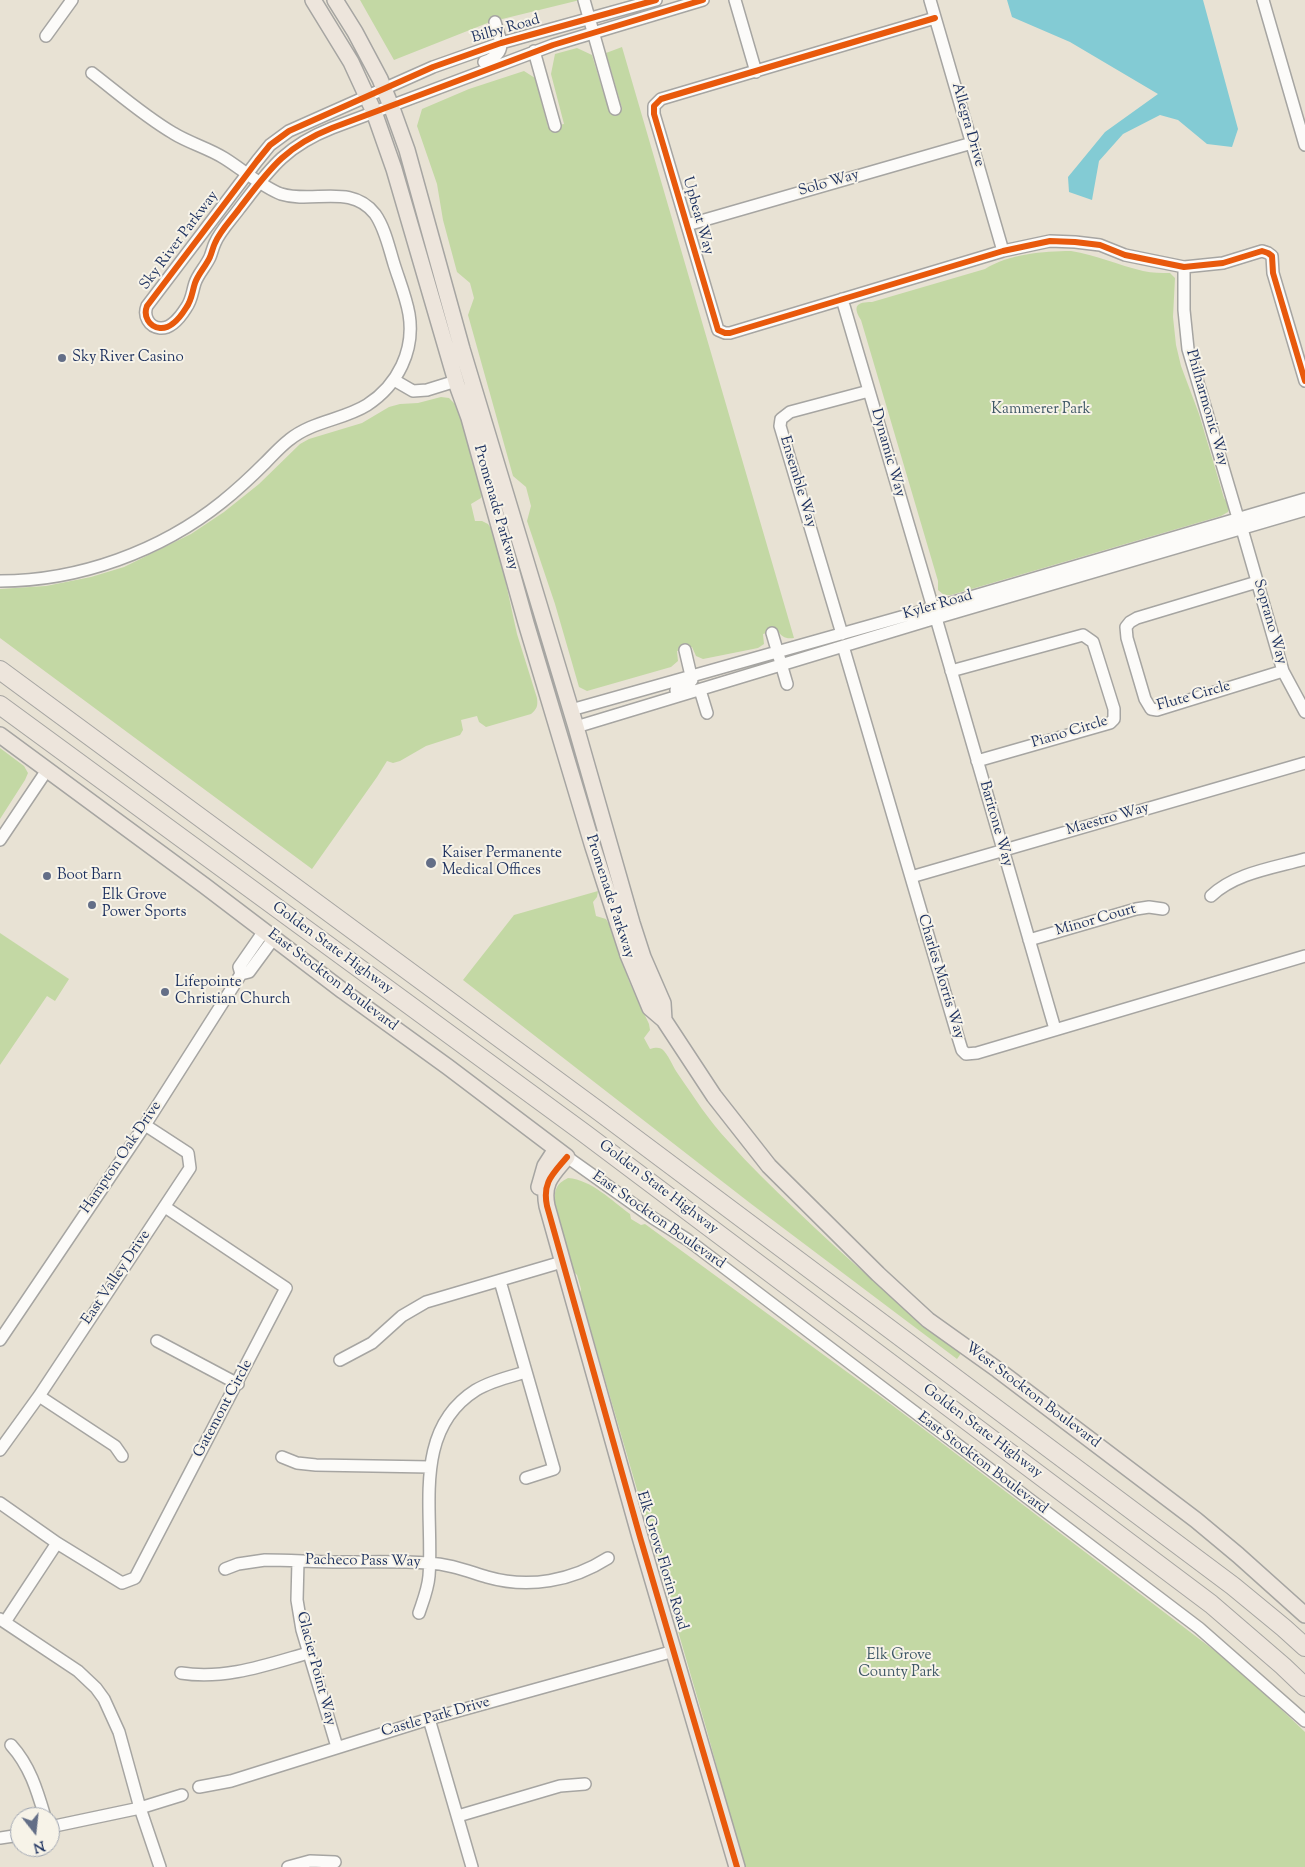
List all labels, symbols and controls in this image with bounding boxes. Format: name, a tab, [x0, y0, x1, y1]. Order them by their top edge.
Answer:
street label: Bilby Road	[470, 12, 542, 48]
street label: Allegra Drive	[946, 81, 988, 169]
street label: Solo Way	[796, 167, 862, 201]
street label: Upbeat Way	[677, 175, 717, 257]
street label: Sky River Parkway	[137, 188, 223, 294]
street label: Philharmonic Way	[1181, 348, 1231, 468]
place label: Sky River Casino	[72, 349, 184, 367]
marker: Sky River Casino	[56, 352, 68, 364]
park label: Kammerer Park	[991, 401, 1091, 419]
street label: Dynamic Way	[866, 406, 908, 500]
street label: Ensemble Way	[774, 434, 820, 530]
street label: Promenade Parkway	[469, 443, 521, 573]
street label: Soprano Way	[1248, 577, 1290, 667]
street label: Kyler Road	[901, 588, 975, 624]
street label: Flute Circle	[1155, 678, 1233, 716]
street label: Piano Circle	[1030, 713, 1110, 753]
street label: Baritone Way	[974, 779, 1016, 869]
street label: Maestro Way	[1064, 800, 1152, 840]
street label: Promenade Parkway	[580, 833, 638, 961]
place label: Kaiser Permanente Medical Offices	[442, 845, 562, 880]
marker: Kaiser Permanente Medical Offices	[424, 856, 438, 870]
place label: Boot Barn	[57, 867, 122, 885]
marker: Boot Barn	[41, 870, 53, 882]
place label: Elk Grove Power Sports	[102, 887, 186, 922]
marker: Elk Grove Power Sports	[86, 899, 98, 911]
street label: Golden State Highway	[268, 899, 396, 999]
street label: Minor Court	[1054, 901, 1138, 941]
street label: Charles Morris Way	[912, 912, 968, 1042]
street label: East Stockton Boulevard	[263, 926, 401, 1036]
place label: Lifepointe Christian Church	[175, 974, 290, 1009]
marker: Lifepointe Christian Church	[159, 986, 171, 998]
street label: Hampton Oak Drive	[78, 1098, 166, 1218]
street label: Golden State Highway	[595, 1137, 721, 1239]
street label: East Stockton Boulevard	[588, 1168, 728, 1274]
street label: East Valley Drive	[79, 1227, 155, 1329]
street label: West Stockton Boulevard	[961, 1339, 1103, 1453]
street label: Gatemont Circle	[191, 1357, 257, 1461]
street label: Golden State Highway	[919, 1381, 1045, 1483]
street label: East Stockton Boulevard	[913, 1409, 1051, 1519]
street label: Elk Grove Florin Road	[631, 1489, 691, 1633]
street label: Pacheco Pass Way	[305, 1552, 421, 1572]
street label: Glacier Point Way	[291, 1610, 339, 1728]
park label: Elk Grove County Park	[858, 1647, 940, 1682]
street label: Castle Park Drive	[380, 1694, 492, 1742]
north arrow	[10, 1807, 60, 1857]
text: N	[31, 1834, 47, 1857]

